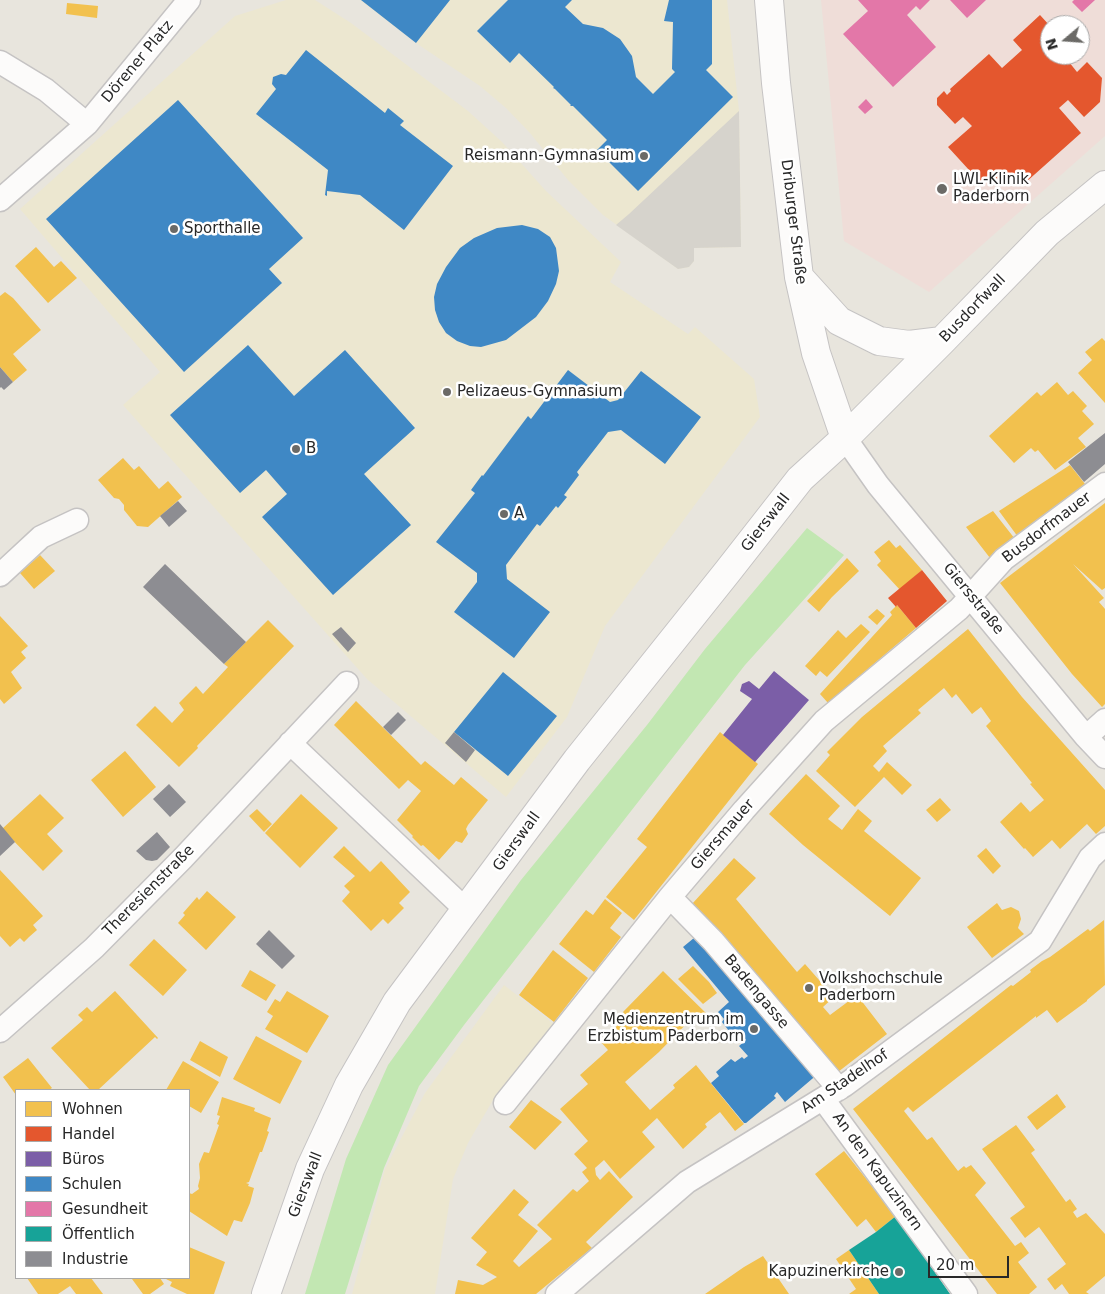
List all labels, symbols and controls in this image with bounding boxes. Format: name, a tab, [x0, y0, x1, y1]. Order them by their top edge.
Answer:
north arrow	[1040, 15, 1090, 65]
street label: Dörener Platz	[98, 17, 178, 107]
text: N	[1042, 36, 1061, 52]
place label: Reismann-Gymnasium	[464, 147, 634, 165]
marker: Reismann-Gymnasium	[638, 150, 650, 162]
street label: Driburger Straße	[776, 158, 810, 286]
place label: LWL-Klinik Paderborn	[953, 171, 1030, 206]
marker: LWL-Klinik Paderborn	[935, 182, 949, 196]
place label: Sporthalle	[184, 220, 261, 238]
marker: Sporthalle	[168, 223, 180, 235]
street label: Busdorfwall	[936, 271, 1010, 347]
place label: Pelizaeus-Gymnasium	[457, 383, 623, 401]
marker: Pelizaeus-Gymnasium	[441, 386, 453, 398]
place label: B	[306, 440, 316, 458]
marker: B	[290, 443, 302, 455]
street label: Busdorfmauer	[999, 489, 1095, 567]
street label: Gierswall	[738, 490, 794, 556]
place label: A	[514, 505, 524, 523]
marker: A	[498, 508, 510, 520]
street label: Giersstraße	[939, 560, 1007, 638]
street label: Giersmauer	[687, 796, 759, 874]
street label: Gierswall	[490, 809, 544, 875]
street label: Theresienstraße	[100, 842, 198, 940]
street label: Badengasse	[720, 951, 792, 1033]
place label: Volkshochschule Paderborn	[819, 970, 943, 1005]
marker: Volkshochschule Paderborn	[803, 982, 815, 994]
place label: Medienzentrum im Erzbistum Paderborn	[588, 1011, 744, 1046]
marker: Medienzentrum im Erzbistum Paderborn	[748, 1023, 760, 1035]
street label: Am Stadelhof	[798, 1046, 892, 1118]
legend	[15, 1089, 190, 1279]
text: Wohnen	[62, 1100, 123, 1118]
street label: An den Kapuzinern	[828, 1109, 926, 1235]
text: Handel	[62, 1125, 115, 1143]
text: Büros	[62, 1150, 105, 1168]
street label: Gierswall	[285, 1150, 327, 1220]
text: Schulen	[62, 1175, 122, 1193]
text: Gesundheit	[62, 1200, 148, 1218]
text: Öffentlich	[62, 1225, 135, 1243]
scale bar	[930, 1246, 1011, 1278]
text: Industrie	[62, 1250, 128, 1268]
text: 20 m	[936, 1256, 974, 1274]
place label: Kapuzinerkirche	[769, 1263, 889, 1281]
marker: Kapuzinerkirche	[893, 1266, 905, 1278]

